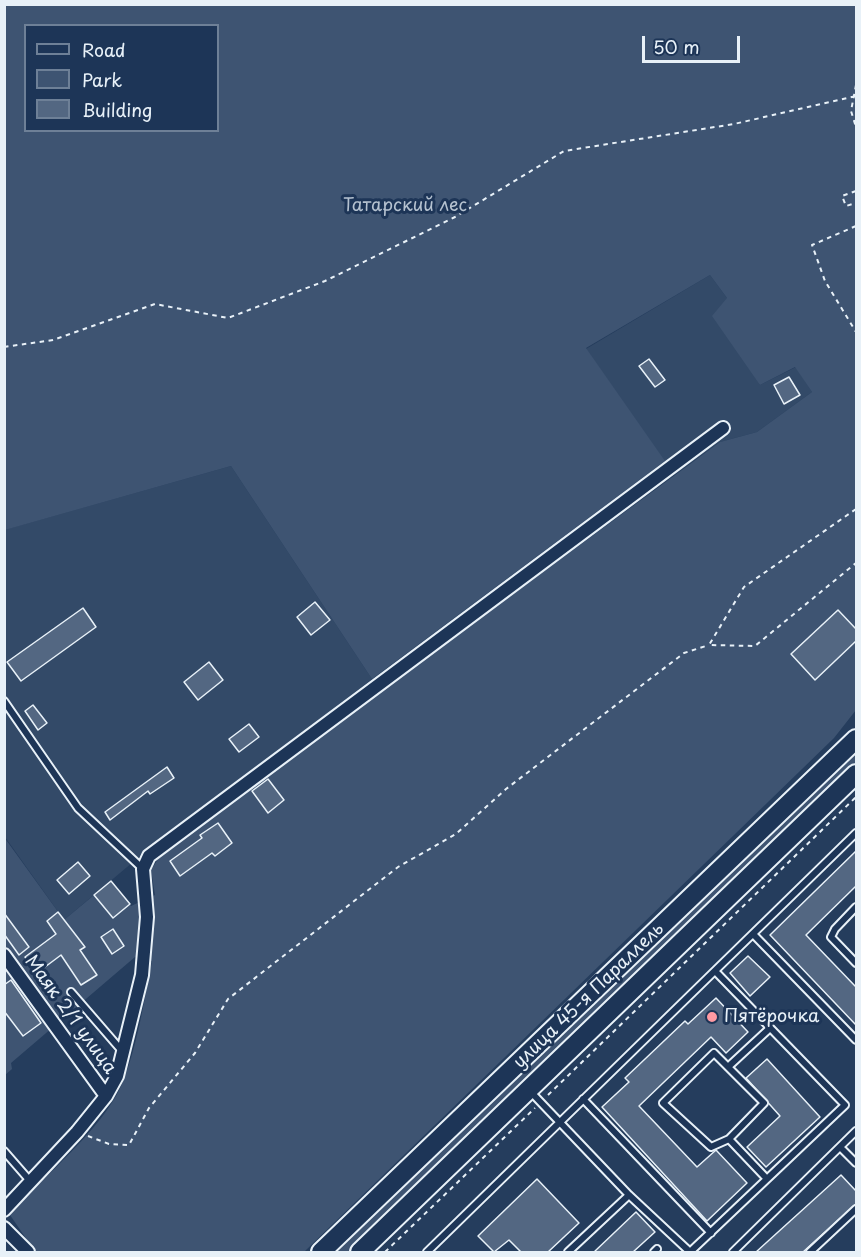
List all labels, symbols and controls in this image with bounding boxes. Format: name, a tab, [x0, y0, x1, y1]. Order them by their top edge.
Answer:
legend	[24, 24, 219, 132]
scale bar	[645, 24, 742, 62]
text: 50 m	[653, 33, 700, 60]
text: Road	[82, 36, 126, 63]
text: Park	[82, 66, 122, 93]
text: Building	[82, 96, 152, 123]
park label: Татарский лес	[343, 195, 467, 217]
street label: улица 45-я Параллель	[509, 918, 669, 1074]
street label: Маяк 2/1 улица	[20, 951, 120, 1079]
place label: Пятёрочка	[724, 1006, 819, 1028]
marker: Пятёрочка	[705, 1010, 719, 1024]

